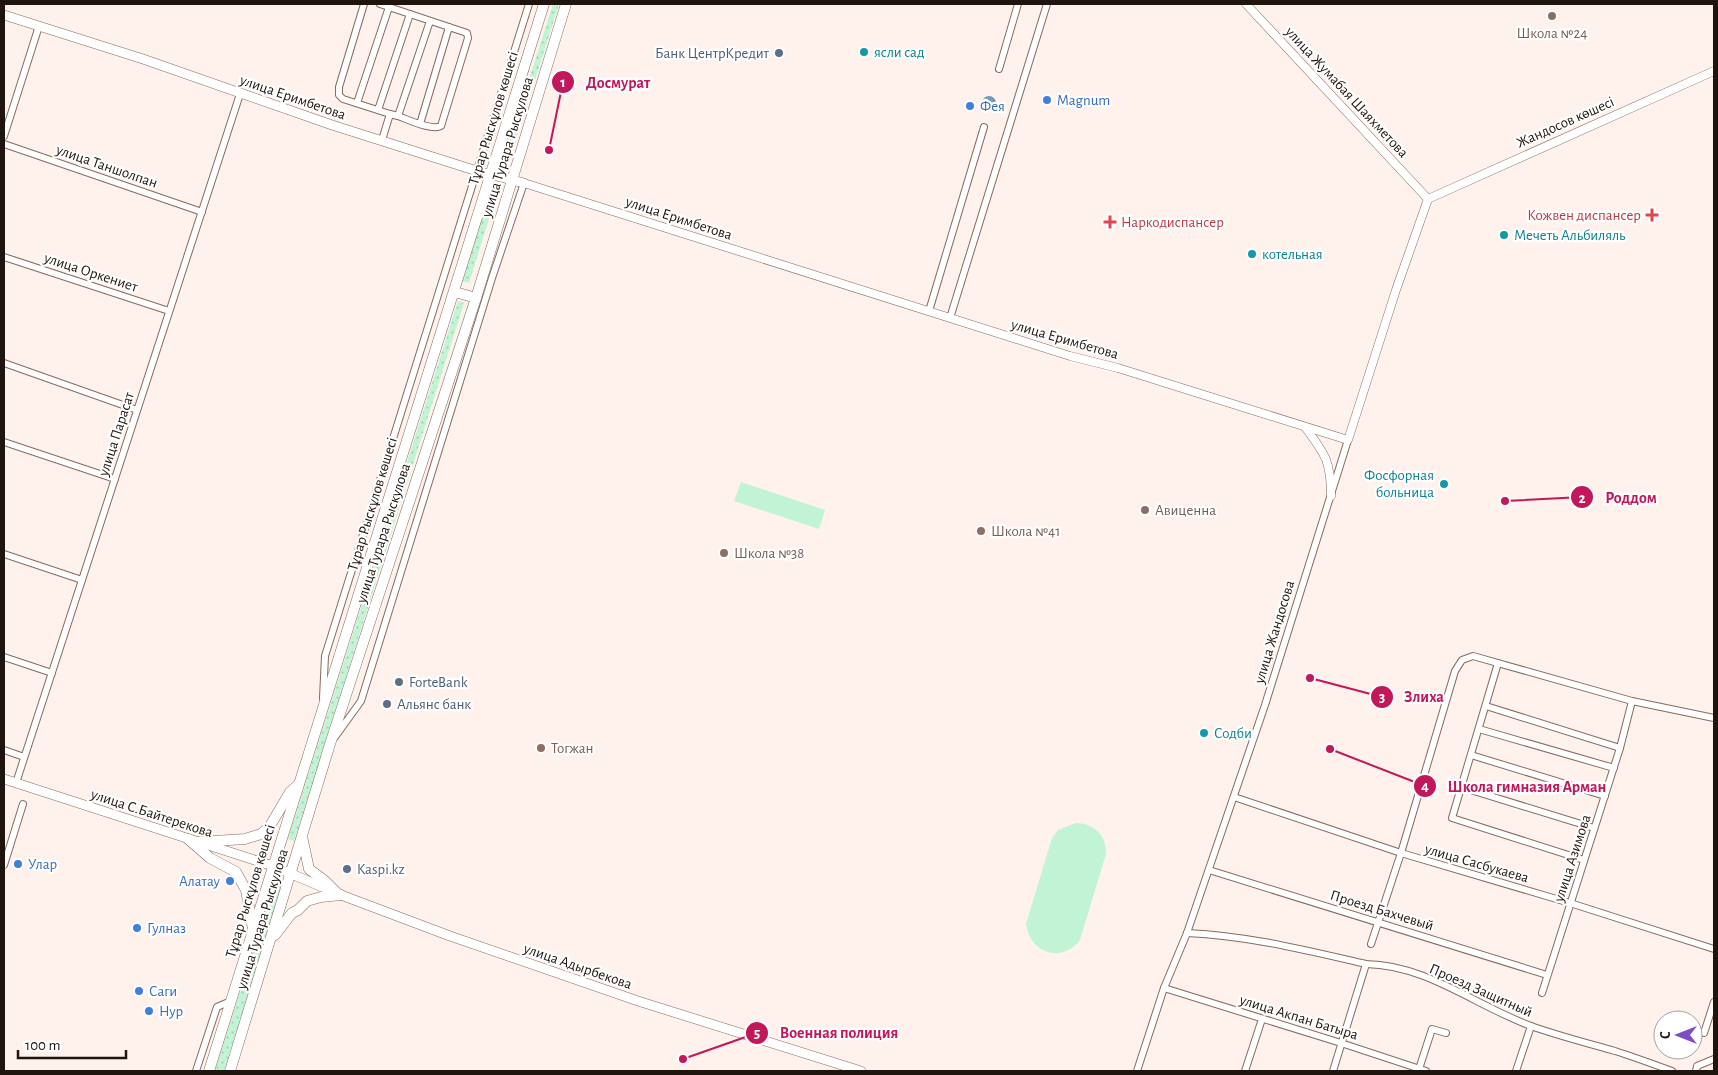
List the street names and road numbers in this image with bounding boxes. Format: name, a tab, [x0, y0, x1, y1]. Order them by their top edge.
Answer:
street label: улица Жумабая Шаяхметова	[1282, 23, 1411, 161]
street label: Тұрар Рыскұлов көшесі	[466, 50, 521, 187]
street label: улица Еримбетова	[237, 72, 348, 123]
street label: улица Турара Рыскулова	[479, 75, 536, 220]
street label: Жандосов көшесі	[1514, 94, 1616, 151]
street label: улица Таншолпан	[53, 142, 159, 191]
street label: улица Еримбетова	[623, 194, 734, 243]
street label: улица Оркениет	[41, 250, 140, 295]
street label: улица Еримбетова	[1008, 317, 1120, 362]
street label: улица Парасат	[96, 390, 137, 479]
street label: Тұрар Рыскұлов көшесі	[345, 436, 400, 573]
street label: улица Турара Рыскулова	[353, 461, 413, 606]
street label: улица Жандосова	[1251, 579, 1297, 686]
street label: улица С.Байтерекова	[88, 786, 215, 840]
street label: улица Азимова	[1551, 813, 1594, 905]
street label: Тұрар Рыскұлов көшесі	[223, 823, 278, 960]
street label: улица Сасбукаева	[1422, 841, 1531, 886]
street label: улица Турара Рыскулова	[234, 847, 291, 992]
street label: Проезд Бахчевый	[1328, 888, 1435, 933]
street label: улица Адырбекова	[521, 941, 634, 992]
street label: Проезд Защитный	[1427, 961, 1535, 1020]
street label: улица Акпан Батыра	[1237, 992, 1360, 1043]

